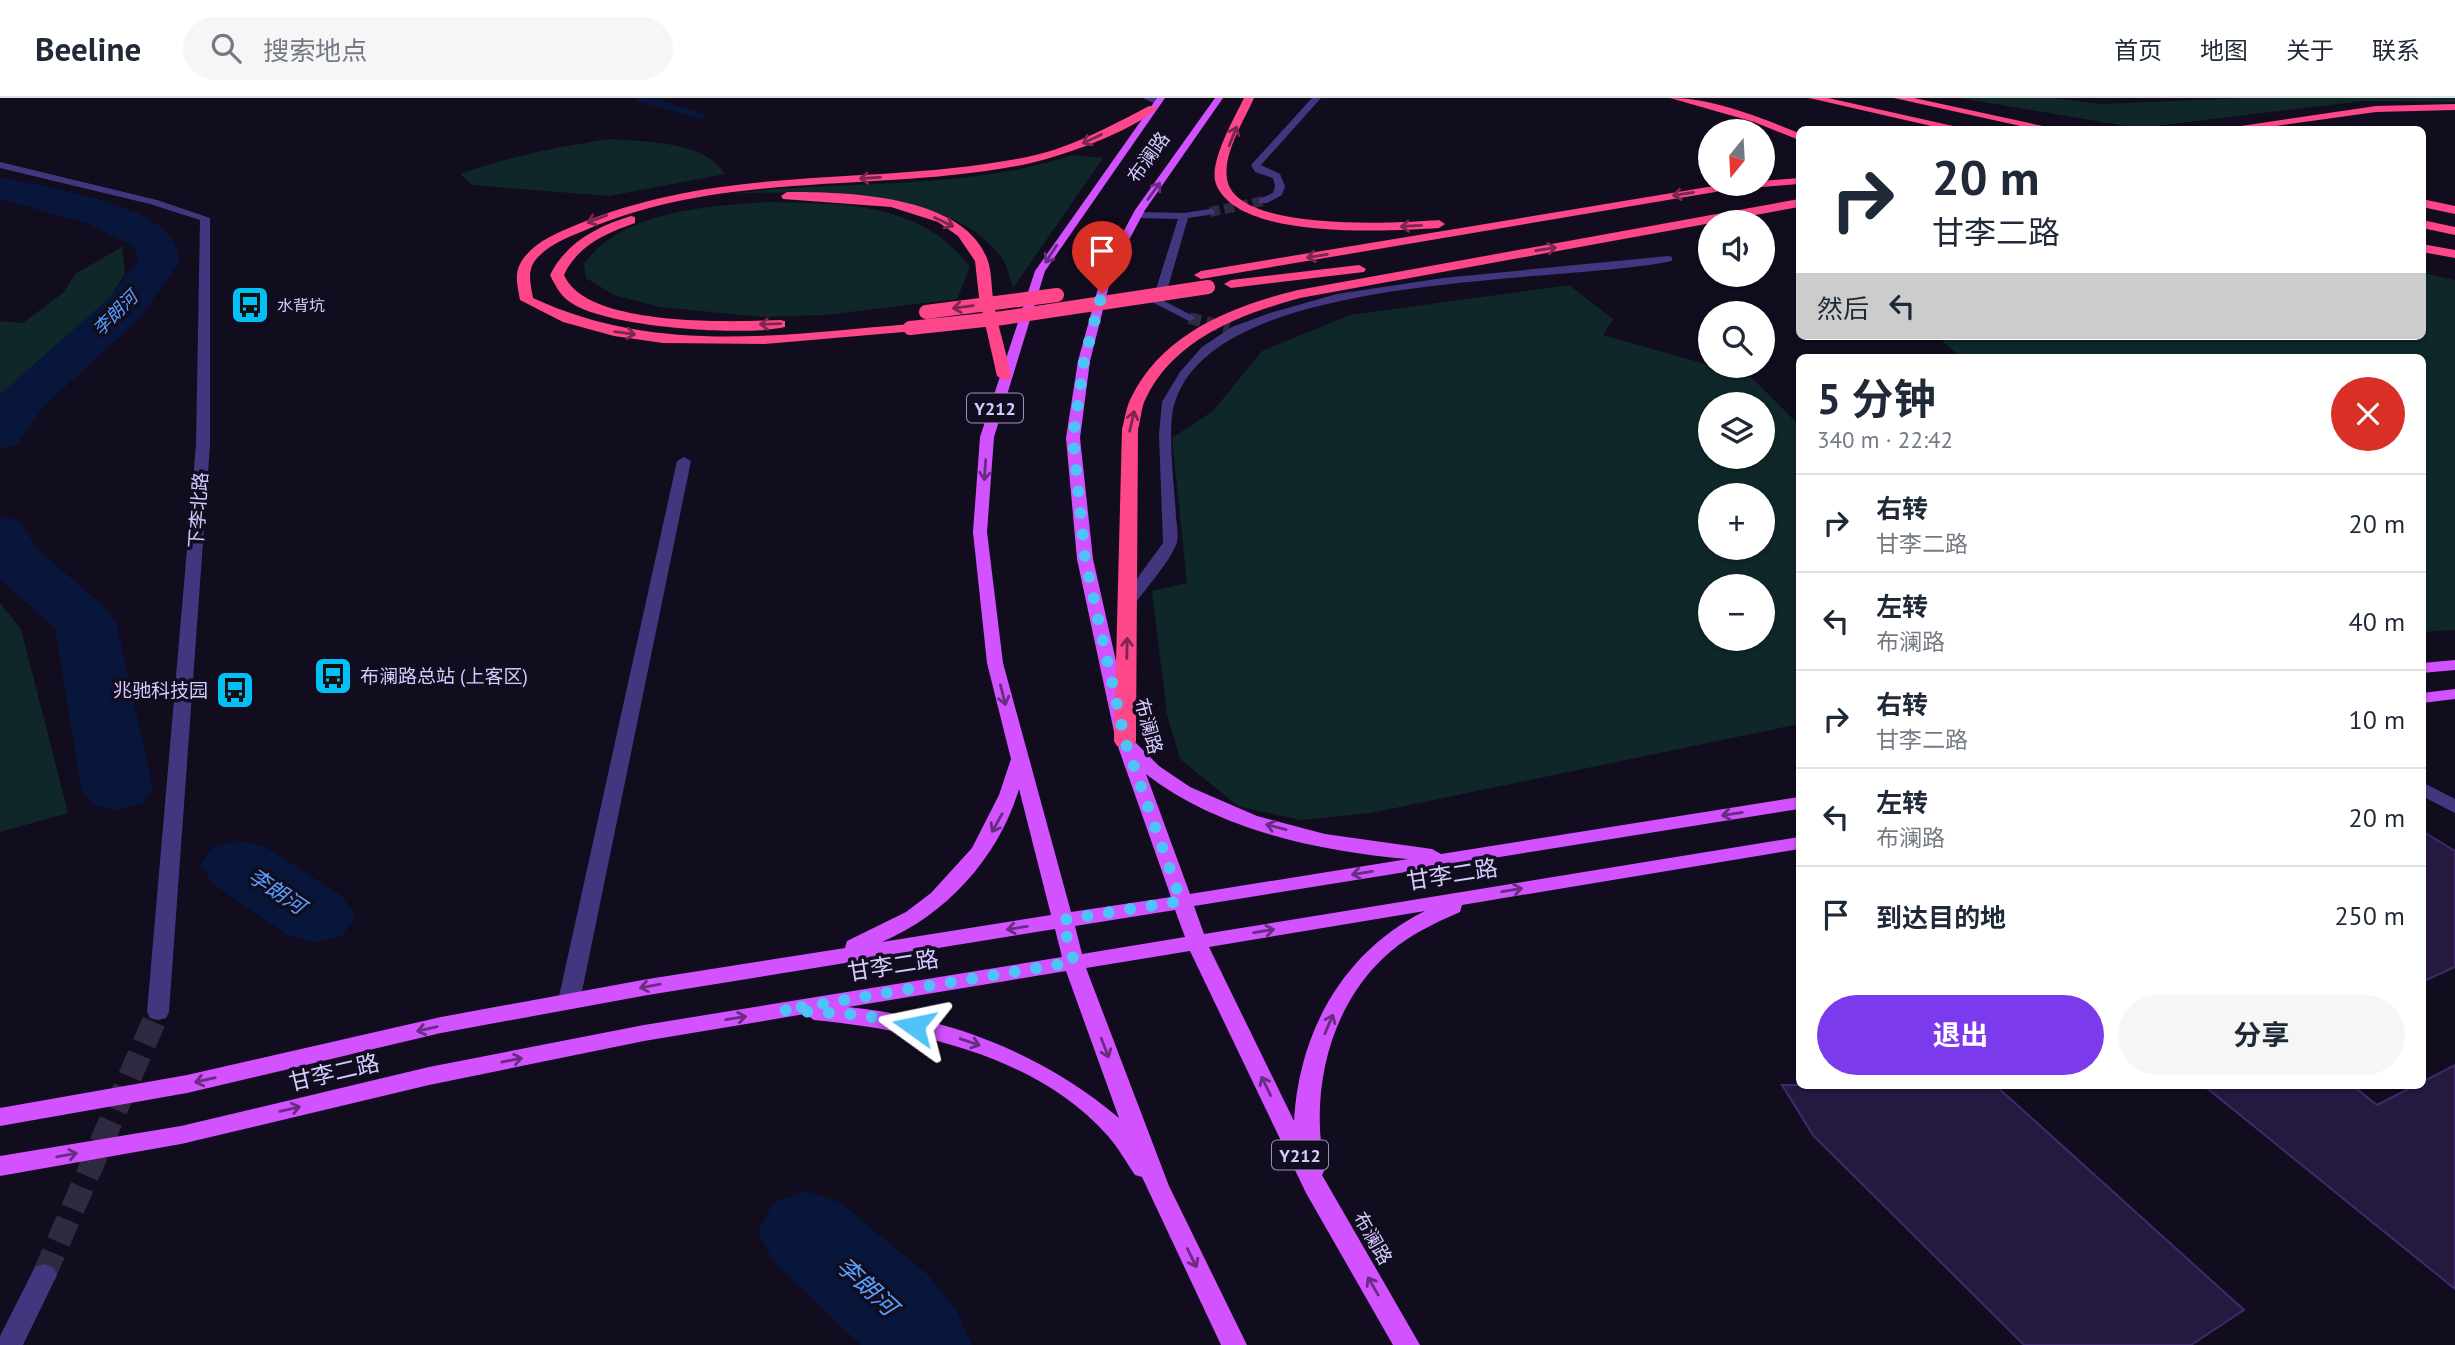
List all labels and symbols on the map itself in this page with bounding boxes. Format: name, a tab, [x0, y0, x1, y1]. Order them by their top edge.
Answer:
north arrow	[1698, 119, 1774, 196]
one-way arrow	[1228, 125, 1241, 147]
street label: 布澜路	[1122, 127, 1174, 187]
one-way arrow	[1082, 132, 1103, 146]
one-way arrow	[859, 172, 881, 185]
one-way arrow	[1147, 182, 1161, 201]
one-way arrow	[1672, 188, 1694, 201]
one-way arrow	[587, 214, 609, 227]
one-way arrow	[933, 215, 954, 229]
one-way arrow	[1400, 219, 1423, 232]
pin	[1072, 221, 1132, 293]
one-way arrow	[1534, 242, 1557, 255]
one-way arrow	[1044, 244, 1059, 263]
one-way arrow	[1306, 250, 1329, 263]
water label: 李朗河	[88, 284, 144, 340]
bus stop icon: 水背坑	[229, 284, 271, 326]
place label: 水背坑	[277, 295, 325, 315]
one-way arrow	[953, 300, 975, 313]
one-way arrow	[759, 317, 782, 331]
one-way arrow	[614, 327, 636, 340]
road number: Y212	[967, 394, 1023, 422]
one-way arrow	[1126, 410, 1140, 433]
one-way arrow	[978, 458, 991, 481]
street label: 下李北路	[183, 471, 213, 549]
one-way arrow	[1120, 637, 1134, 660]
bus stop icon: 布澜路总站 (上客区)	[312, 655, 354, 697]
place label: 布澜路总站 (上客区)	[360, 664, 528, 688]
bus stop icon: 兆驰科技园	[214, 669, 256, 711]
place label: 兆驰科技园	[113, 678, 208, 702]
one-way arrow	[997, 683, 1010, 706]
street label: 布澜路	[1130, 695, 1168, 757]
one-way arrow	[1721, 808, 1744, 821]
one-way arrow	[990, 812, 1003, 833]
one-way arrow	[1265, 820, 1287, 833]
street label: 甘李二路	[1404, 852, 1500, 896]
water label: 李朗河	[243, 862, 314, 922]
one-way arrow	[1351, 867, 1374, 880]
one-way arrow	[1500, 883, 1523, 896]
one-way arrow	[1006, 921, 1029, 934]
one-way arrow	[1252, 924, 1275, 937]
street label: 甘李二路	[845, 943, 941, 987]
one-way arrow	[639, 980, 662, 993]
position arrow	[877, 989, 951, 1063]
one-way arrow	[724, 1011, 747, 1024]
one-way arrow	[1323, 1014, 1336, 1036]
one-way arrow	[416, 1022, 439, 1036]
one-way arrow	[959, 1036, 981, 1049]
one-way arrow	[1099, 1037, 1112, 1059]
street label: 甘李二路	[286, 1048, 382, 1096]
one-way arrow	[500, 1052, 523, 1066]
one-way arrow	[194, 1074, 217, 1087]
one-way arrow	[1258, 1076, 1272, 1097]
one-way arrow	[278, 1102, 301, 1115]
road number: Y212	[1272, 1140, 1328, 1170]
one-way arrow	[55, 1148, 78, 1161]
street label: 布澜路	[1348, 1207, 1398, 1269]
one-way arrow	[1185, 1247, 1199, 1268]
water label: 李朗河	[830, 1250, 907, 1325]
one-way arrow	[1366, 1276, 1379, 1297]

